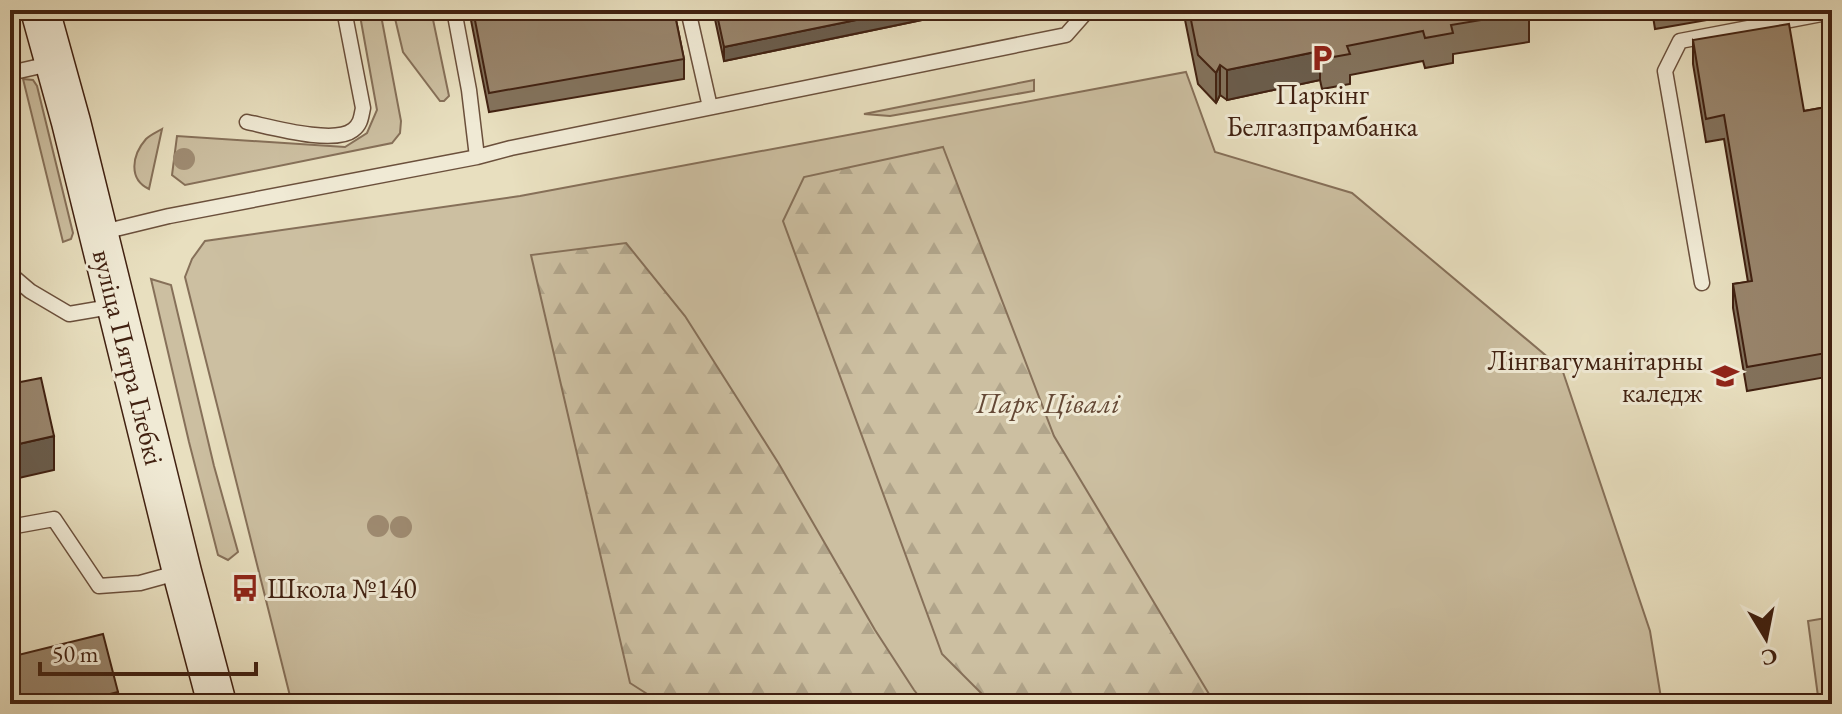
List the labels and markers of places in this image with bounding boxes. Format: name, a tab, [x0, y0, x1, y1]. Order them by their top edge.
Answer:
parking icon: Паркінг Белгазпрамбанка	[1307, 43, 1337, 73]
place label: Паркінг Белгазпрамбанка	[1226, 76, 1419, 144]
place label: Лінгвагуманітарны каледж	[1488, 342, 1703, 410]
school or university icon: Лінгвагуманітарны каледж	[1710, 361, 1740, 391]
place label: Школа №140	[267, 570, 417, 606]
bus stop icon: Школа №140	[230, 573, 260, 603]

